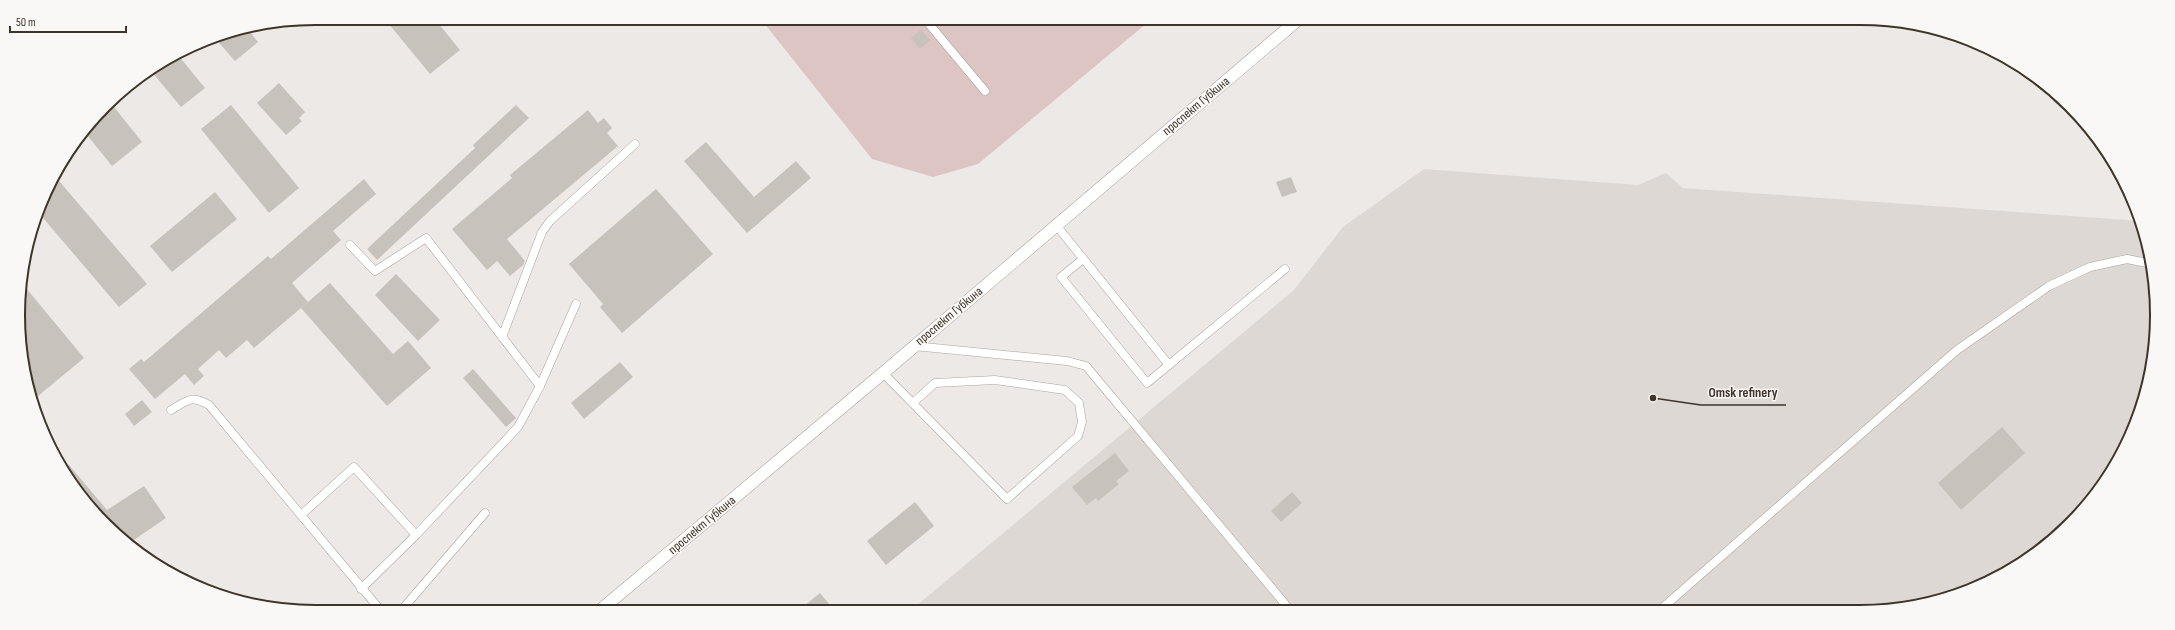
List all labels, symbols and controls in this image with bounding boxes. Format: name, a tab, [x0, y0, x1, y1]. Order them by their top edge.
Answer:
scale bar	[10, 8, 126, 34]
text: 50 m	[16, 15, 36, 30]
street label: проспект Губкина	[1159, 73, 1233, 139]
street label: проспект Губкина	[912, 283, 986, 349]
callout: Omsk refinery	[1701, 379, 1786, 405]
text: Omsk refinery	[1708, 384, 1778, 401]
street label: проспект Губкина	[665, 492, 739, 558]

